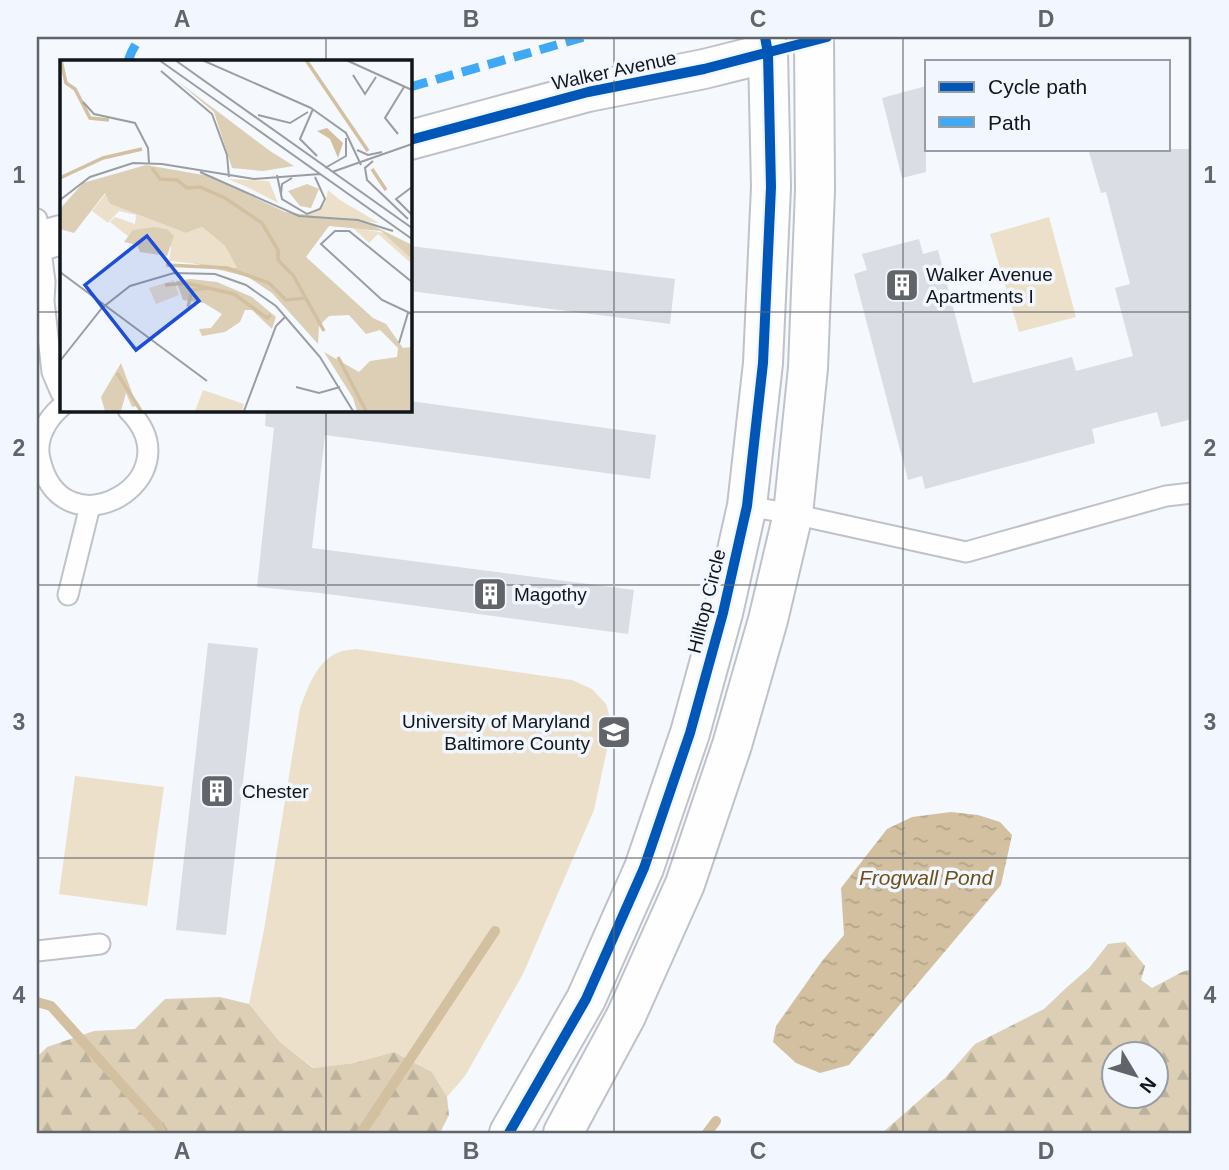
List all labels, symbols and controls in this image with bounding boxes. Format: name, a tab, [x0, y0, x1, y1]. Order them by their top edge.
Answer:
text: A	[174, 6, 190, 32]
text: B	[463, 6, 479, 32]
text: C	[750, 6, 766, 32]
text: D	[1038, 6, 1054, 32]
street label: Walker Avenue	[550, 47, 678, 94]
inset map	[60, 60, 411, 411]
legend	[925, 60, 1170, 150]
text: Cycle path	[988, 75, 1087, 98]
text: Path	[988, 111, 1031, 134]
text: 1	[13, 162, 26, 188]
text: 1	[1204, 162, 1217, 188]
place label: Walker Avenue Apartments I	[926, 264, 1053, 307]
building icon: Walker Avenue Apartments I	[883, 266, 921, 304]
text: 2	[13, 435, 25, 461]
text: 2	[1204, 435, 1216, 461]
street label: Hilltop Circle	[683, 547, 730, 655]
building icon: Magothy	[471, 575, 509, 613]
place label: Magothy	[514, 584, 587, 605]
text: 3	[13, 709, 25, 735]
text: 3	[1204, 709, 1216, 735]
place label: University of Maryland Baltimore County	[402, 711, 590, 754]
school or university icon: University of Maryland Baltimore County	[595, 713, 633, 751]
building icon: Chester	[198, 772, 236, 810]
place label: Chester	[242, 781, 309, 802]
water label: Frogwall Pond	[859, 866, 994, 889]
text: 4	[13, 982, 26, 1008]
text: 4	[1204, 982, 1217, 1008]
north arrow	[1100, 1040, 1170, 1110]
text: N	[1136, 1073, 1161, 1097]
text: A	[174, 1138, 190, 1164]
text: B	[463, 1138, 479, 1164]
text: C	[750, 1138, 766, 1164]
text: D	[1038, 1138, 1054, 1164]

